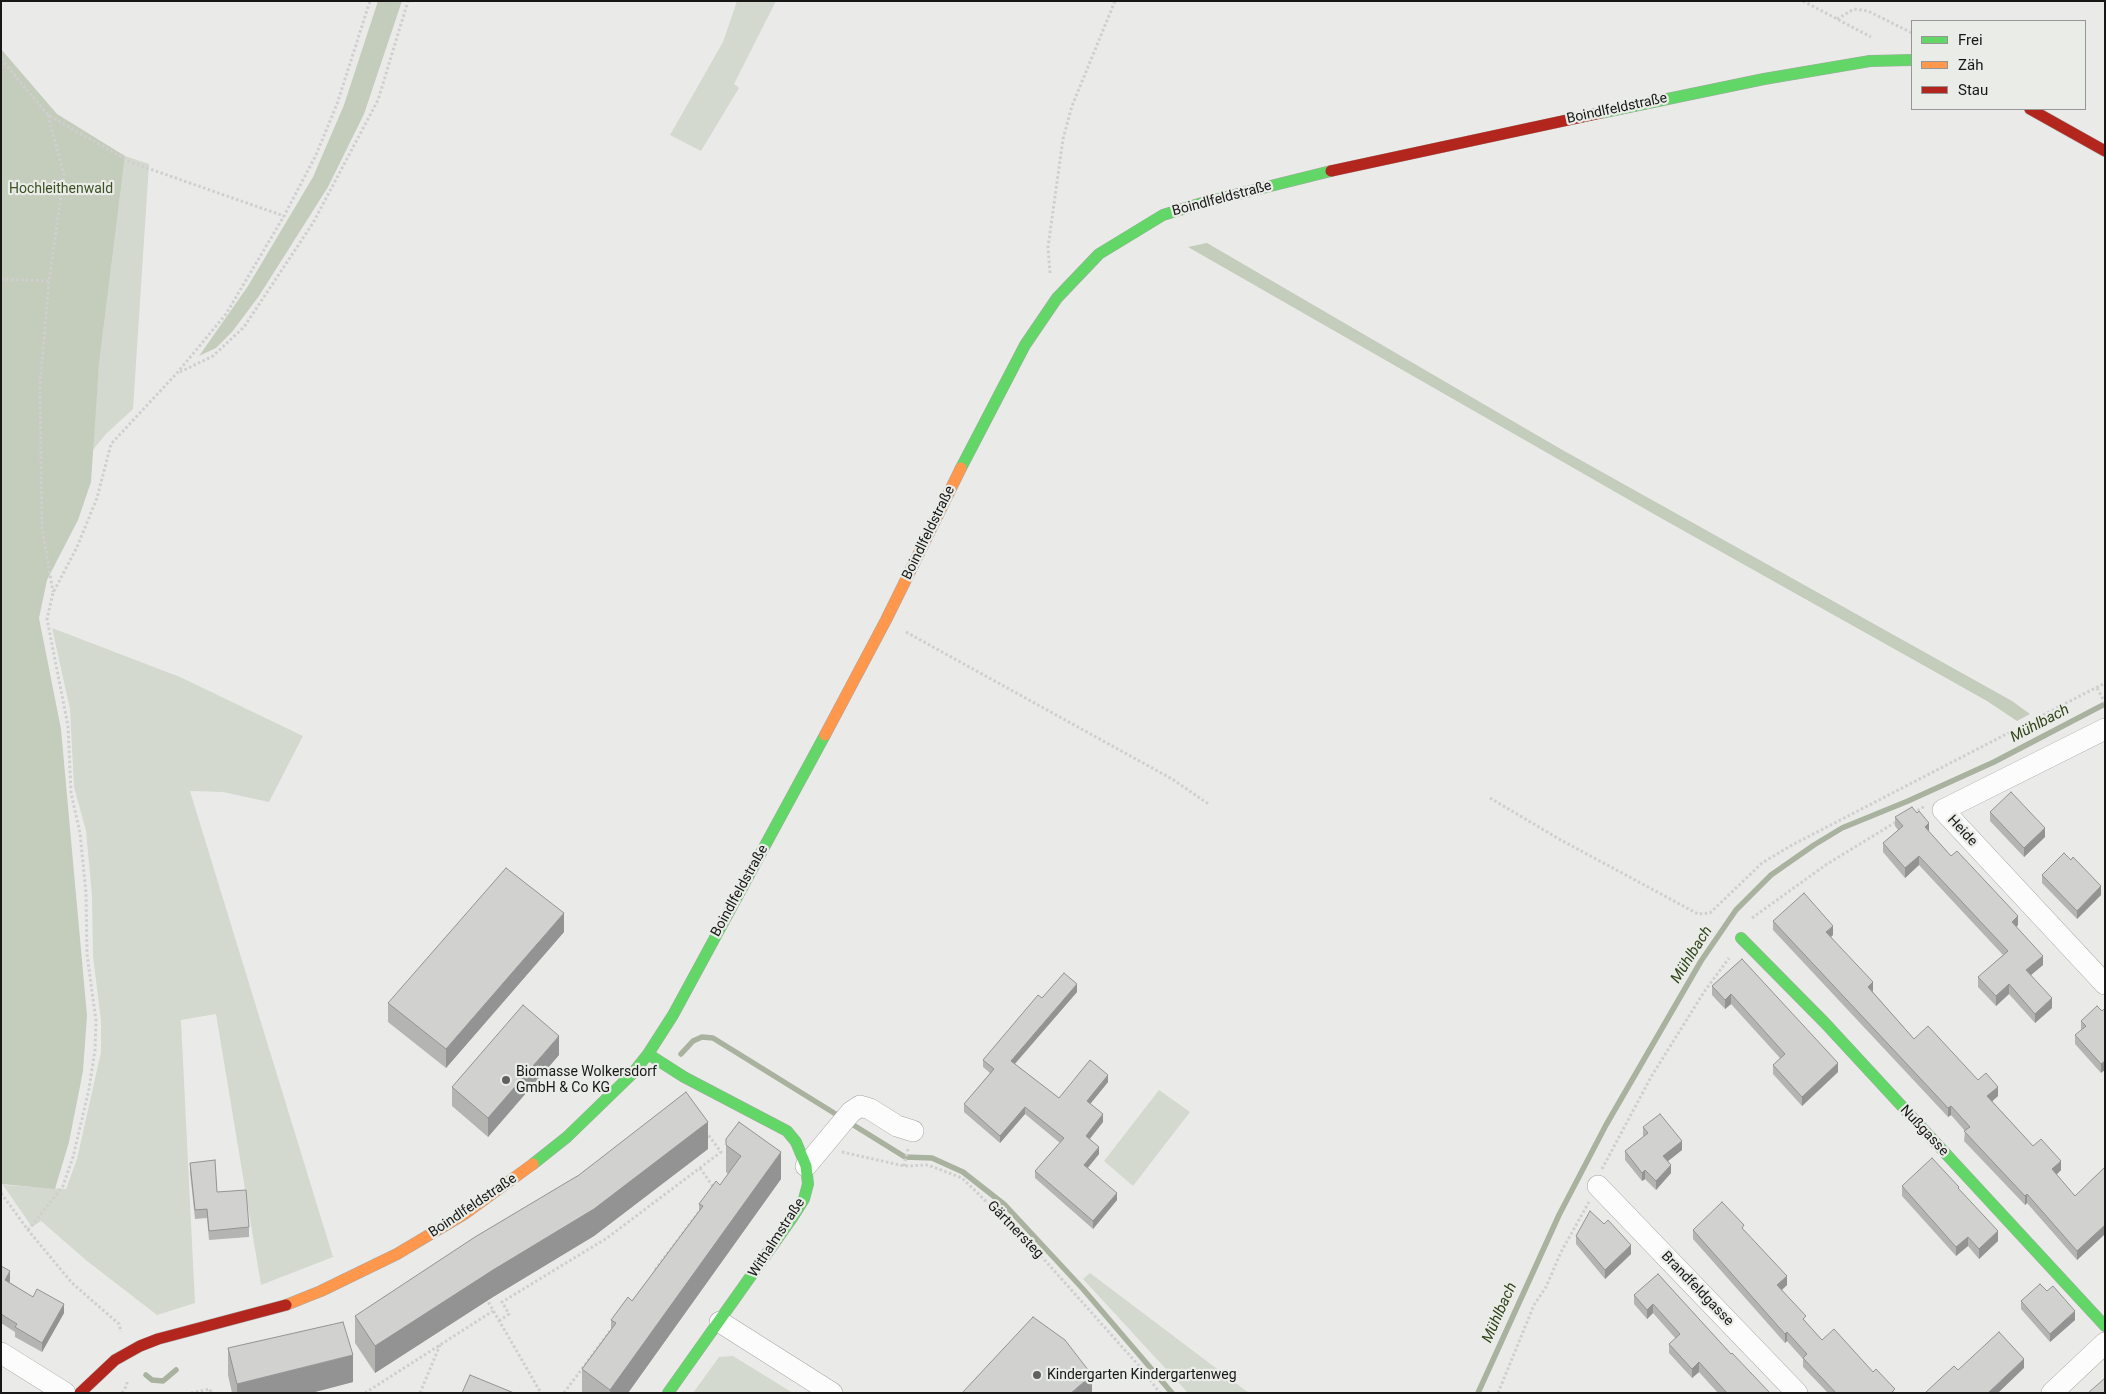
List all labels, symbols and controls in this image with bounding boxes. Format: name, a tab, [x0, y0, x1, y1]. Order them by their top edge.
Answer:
legend	[1911, 20, 2086, 110]
text: Frei	[1958, 31, 1983, 49]
text: Zäh	[1958, 56, 1983, 74]
text: Stau	[1958, 81, 1988, 99]
street label: Boindlfeldstraße	[1565, 90, 1669, 128]
street label: Boindlfeldstraße	[1170, 178, 1274, 220]
park label: Hochleithenwald	[9, 181, 113, 197]
street label: Boindlfeldstraße	[899, 483, 959, 583]
water label: Mühlbach	[2008, 701, 2072, 747]
street label: Heide	[1944, 812, 1980, 850]
street label: Boindlfeldstraße	[708, 842, 772, 940]
water label: Mühlbach	[1667, 923, 1717, 987]
place label: Biomasse Wolkersdorf GmbH & Co KG	[516, 1064, 657, 1096]
marker: Biomasse Wolkersdorf GmbH & Co KG	[500, 1074, 512, 1086]
street label: Nußgasse	[1896, 1102, 1952, 1160]
street label: Boindlfeldstraße	[426, 1170, 520, 1242]
street label: Withalmstraße	[745, 1195, 809, 1281]
street label: Gärtnersteg	[983, 1198, 1047, 1262]
street label: Brandfeldgasse	[1657, 1248, 1737, 1330]
water label: Mühlbach	[1479, 1280, 1521, 1346]
place label: Kindergarten Kindergartenweg	[1047, 1367, 1237, 1383]
marker: Kindergarten Kindergartenweg	[1031, 1369, 1043, 1381]

